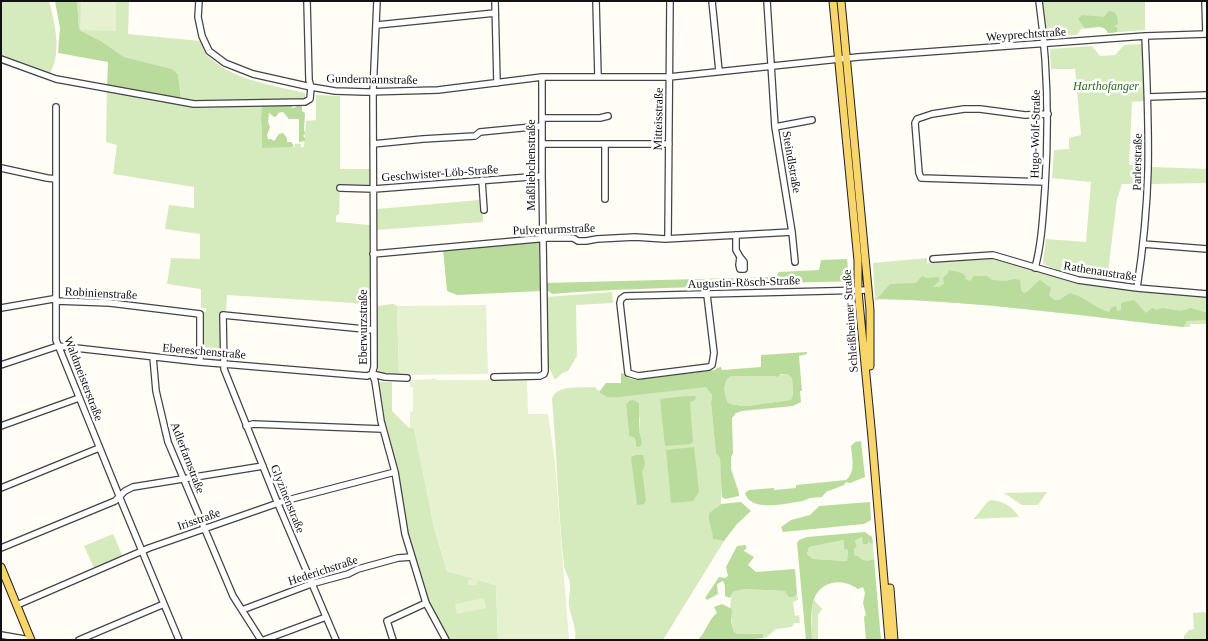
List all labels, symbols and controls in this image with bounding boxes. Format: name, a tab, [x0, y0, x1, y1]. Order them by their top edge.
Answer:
street label: Weyprechtstraße	[985, 25, 1067, 45]
street label: Gundermannstraße	[326, 72, 418, 88]
park label: Harthofanger	[1073, 80, 1139, 94]
street label: Mitteisstraße	[651, 88, 667, 150]
street label: Hugo-Wolf-Straße	[1028, 89, 1044, 179]
street label: Maßliebchenstraße	[525, 119, 539, 211]
street label: Steindlstraße	[778, 130, 804, 194]
street label: Parlerstraße	[1130, 133, 1146, 191]
street label: Geschwister-Löb-Straße	[381, 163, 499, 185]
street label: Pulverturmstraße	[512, 221, 596, 239]
street label: Rathenaustraße	[1062, 259, 1138, 285]
street label: Schleißheimer Straße	[840, 269, 862, 373]
street label: Augustin-Rösch-Straße	[687, 274, 801, 292]
street label: Robinienstraße	[64, 285, 138, 303]
street label: Eberwurzstraße	[357, 289, 371, 365]
street label: Waldmeisterstraße	[60, 335, 106, 423]
street label: Ebereschenstraße	[162, 341, 246, 363]
street label: Adlerfarnstraße	[167, 420, 207, 496]
street label: Glyzinenstraße	[267, 463, 307, 535]
street label: Irisstraße	[176, 506, 222, 534]
street label: Hederichstraße	[286, 553, 360, 589]

